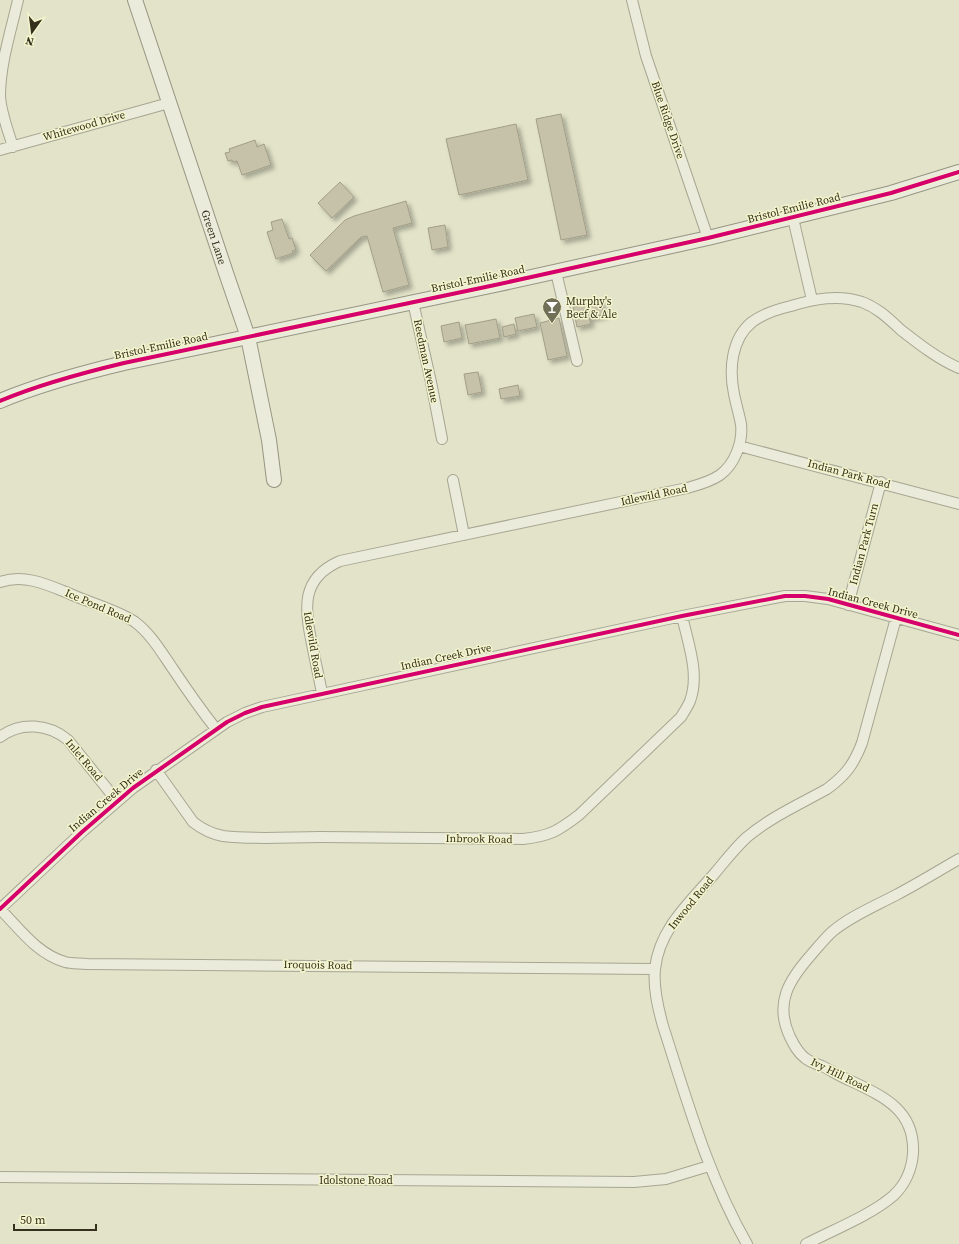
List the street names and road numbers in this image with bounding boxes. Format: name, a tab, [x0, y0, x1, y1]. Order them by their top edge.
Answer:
street label: Blue Ridge Drive	[648, 79, 688, 161]
street label: Whitewood Drive	[41, 107, 127, 145]
street label: Bristol-Emilie Road	[746, 189, 843, 227]
street label: Green Lane	[198, 208, 230, 267]
street label: Bristol-Emilie Road	[430, 262, 527, 296]
street label: Reedman Avenue	[410, 318, 442, 405]
street label: Bristol-Emilie Road	[113, 329, 210, 363]
street label: Indian Park Road	[806, 456, 893, 492]
street label: Idlewild Road	[619, 480, 689, 509]
street label: Indian Park Turn	[846, 501, 882, 587]
street label: Indian Creek Drive	[826, 584, 920, 622]
street label: Ice Pond Road	[63, 585, 134, 627]
street label: Idlewild Road	[300, 610, 326, 680]
street label: Indian Creek Drive	[399, 640, 493, 674]
street label: Inlet Road	[62, 736, 107, 785]
street label: Indian Creek Drive	[66, 764, 147, 836]
street label: Inbrook Road	[445, 831, 513, 847]
street label: Inwood Road	[665, 873, 718, 933]
street label: Iroquois Road	[284, 957, 353, 973]
street label: Ivy Hill Road	[808, 1054, 872, 1096]
street label: Idolstone Road	[319, 1173, 393, 1188]

